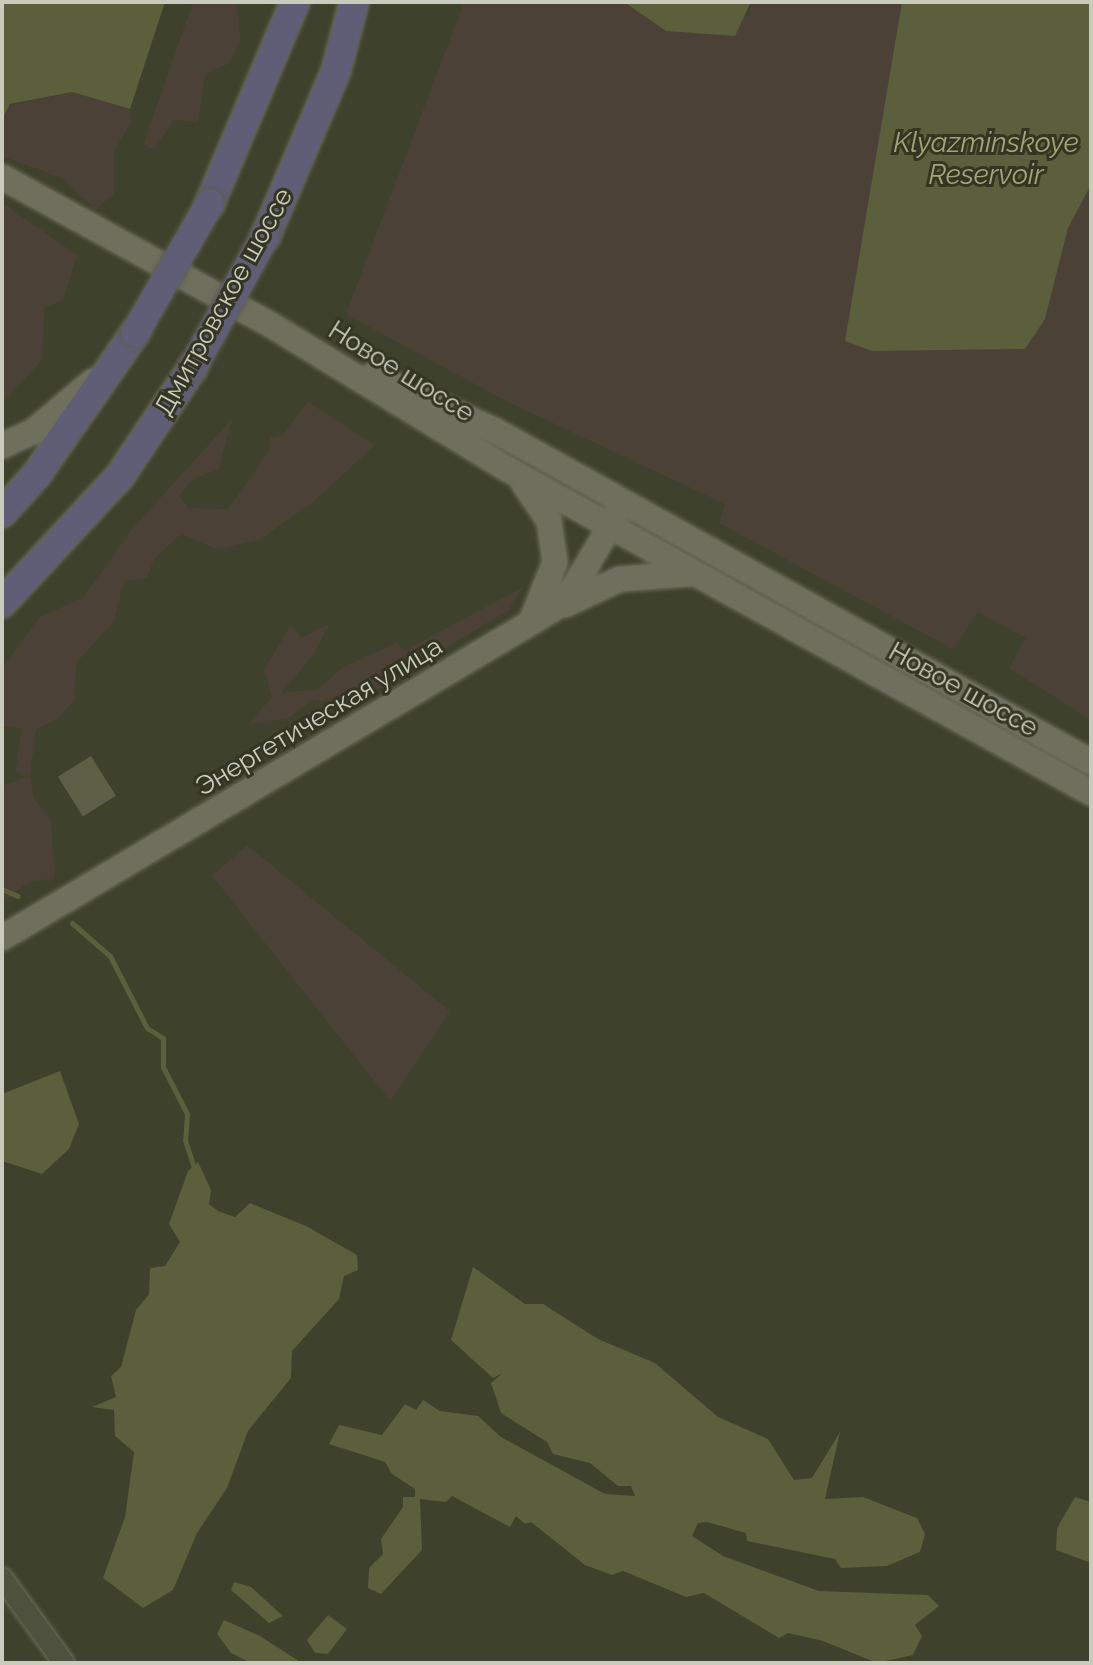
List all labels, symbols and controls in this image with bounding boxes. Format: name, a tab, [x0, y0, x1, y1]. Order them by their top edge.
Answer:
water label: Klyazminskoye Reservoir	[893, 126, 1079, 192]
street label: Дмитровское шоссе	[148, 183, 300, 421]
street label: Новое шоссе	[323, 315, 479, 429]
street label: Энергетическая улица	[190, 631, 448, 803]
street label: Новое шоссе	[883, 636, 1043, 744]

